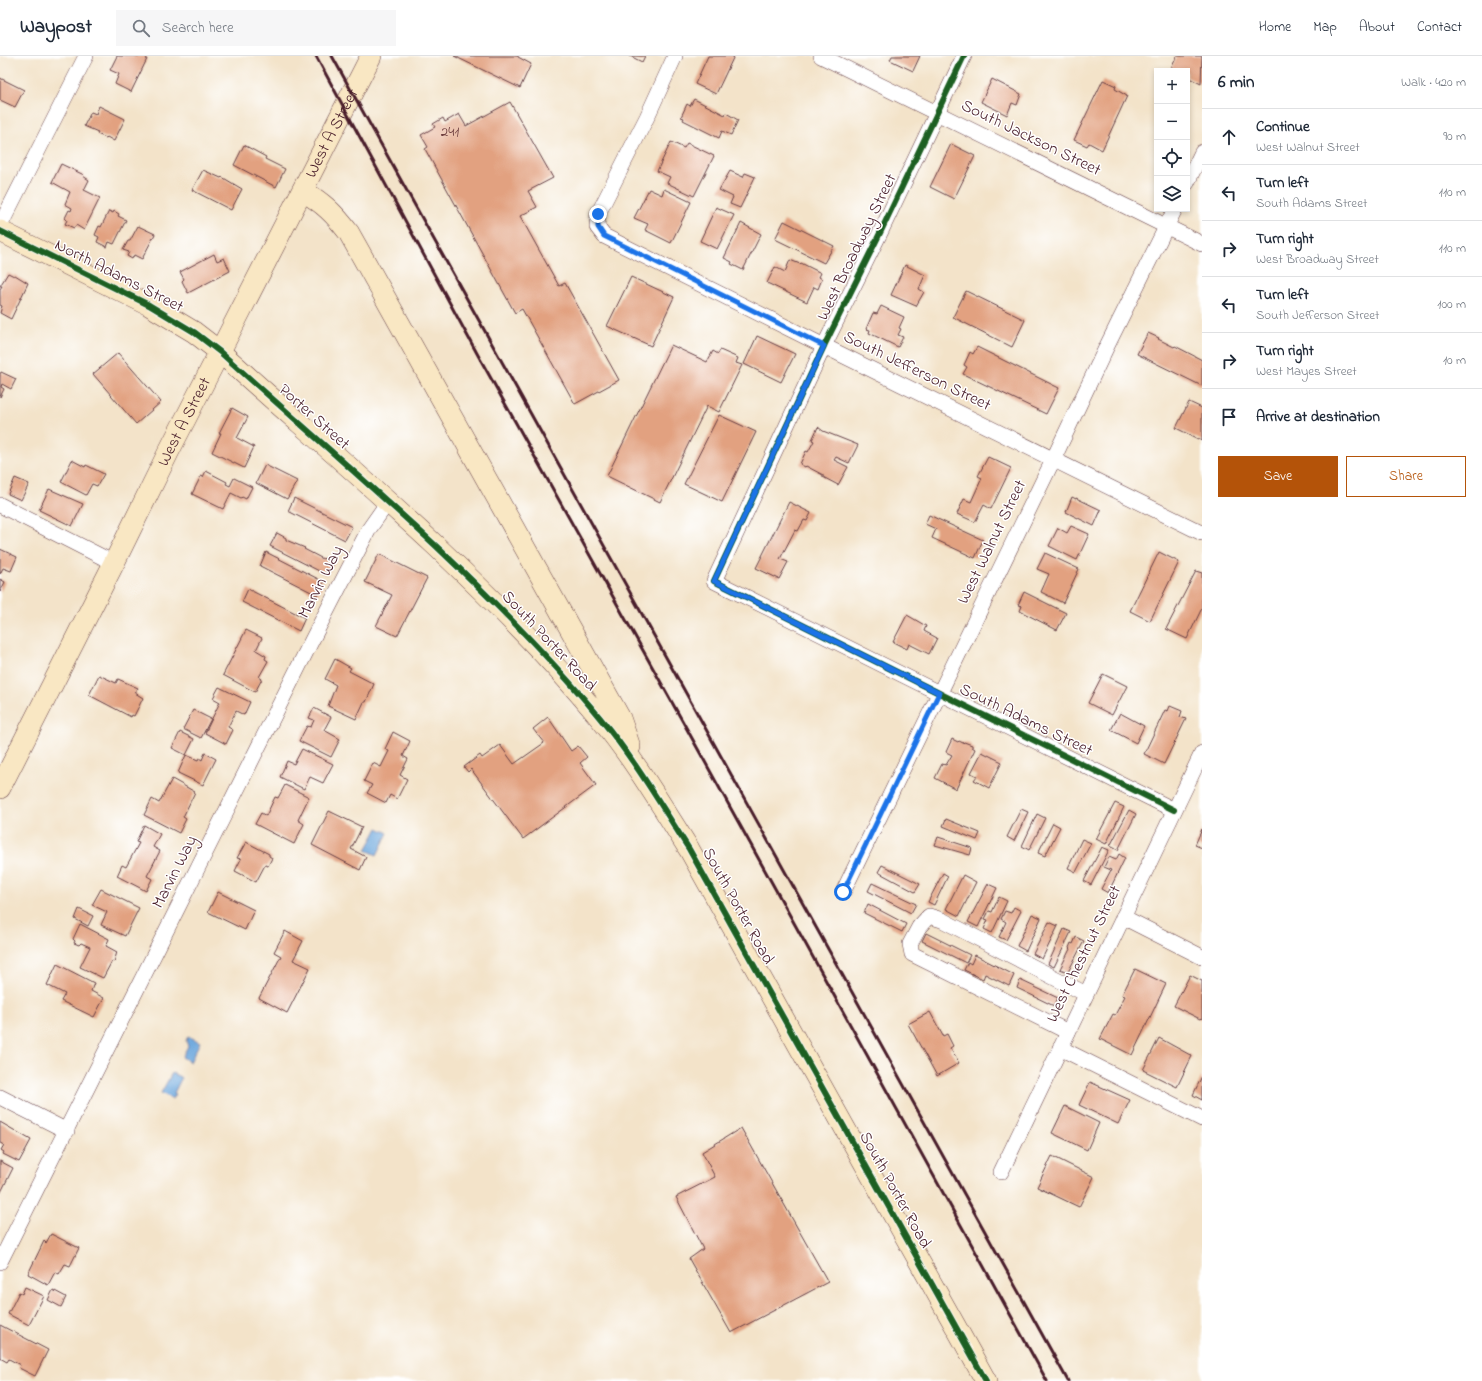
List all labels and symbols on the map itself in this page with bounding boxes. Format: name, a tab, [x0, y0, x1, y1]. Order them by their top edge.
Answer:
street label: West A Street	[298, 84, 365, 182]
street label: South Jackson Street	[957, 93, 1105, 183]
house number: 241	[441, 121, 459, 143]
street label: West Broadway Street	[811, 169, 904, 325]
route end	[589, 205, 607, 223]
street label: North Adams Street	[50, 233, 188, 319]
street label: South Jefferson Street	[839, 324, 995, 418]
street label: West A Street	[151, 372, 217, 470]
street label: Porter Street	[273, 378, 356, 456]
street label: West Walnut Street	[951, 475, 1033, 608]
street label: Marvin Way	[292, 541, 351, 623]
street label: South Porter Road	[495, 585, 603, 697]
street label: South Adams Street	[955, 677, 1097, 763]
street label: Marvin Way	[146, 831, 205, 913]
street label: South Porter Road	[695, 843, 781, 969]
street label: West Chestnut Street	[1040, 881, 1128, 1027]
route start	[834, 883, 852, 901]
street label: South Porter Road	[852, 1127, 938, 1253]

